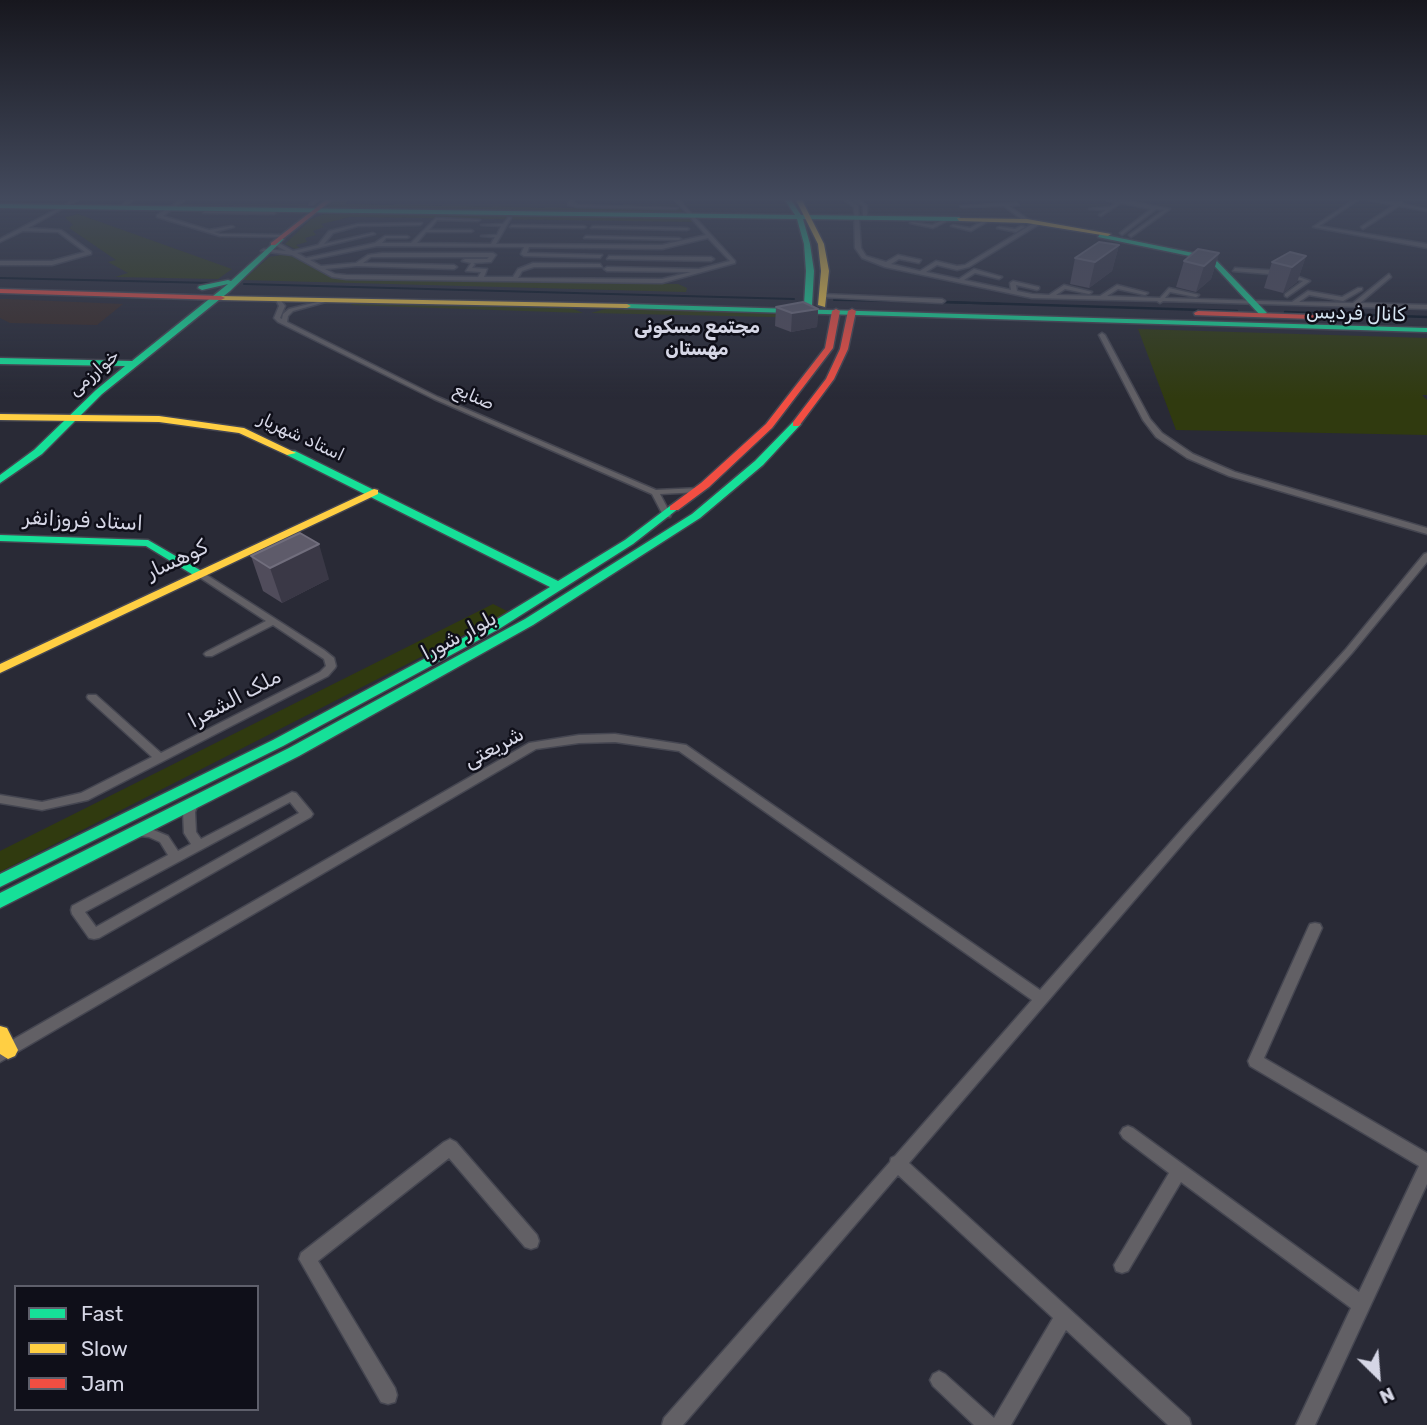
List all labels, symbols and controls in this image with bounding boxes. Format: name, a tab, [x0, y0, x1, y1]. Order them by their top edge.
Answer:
water label: کانال فردیس	[1306, 301, 1406, 327]
district label: مجتمع مسکونی مهستان	[634, 317, 760, 361]
street label: خوارزمی	[64, 345, 124, 401]
street label: صنایع	[451, 379, 497, 415]
street label: استاد شهریار	[255, 408, 347, 466]
street label: استاد فروزانفر	[22, 505, 144, 537]
street label: کوهسار	[142, 535, 212, 585]
street label: بلوار شورا	[417, 606, 501, 666]
street label: ملک الشعرا	[184, 664, 286, 734]
street label: شریعتی	[460, 722, 528, 774]
legend	[14, 1285, 259, 1411]
text: Fast	[81, 1301, 123, 1326]
text: Slow	[81, 1336, 128, 1361]
north arrow	[1343, 1341, 1413, 1411]
text: Jam	[81, 1371, 125, 1396]
text: N	[1376, 1382, 1398, 1409]

